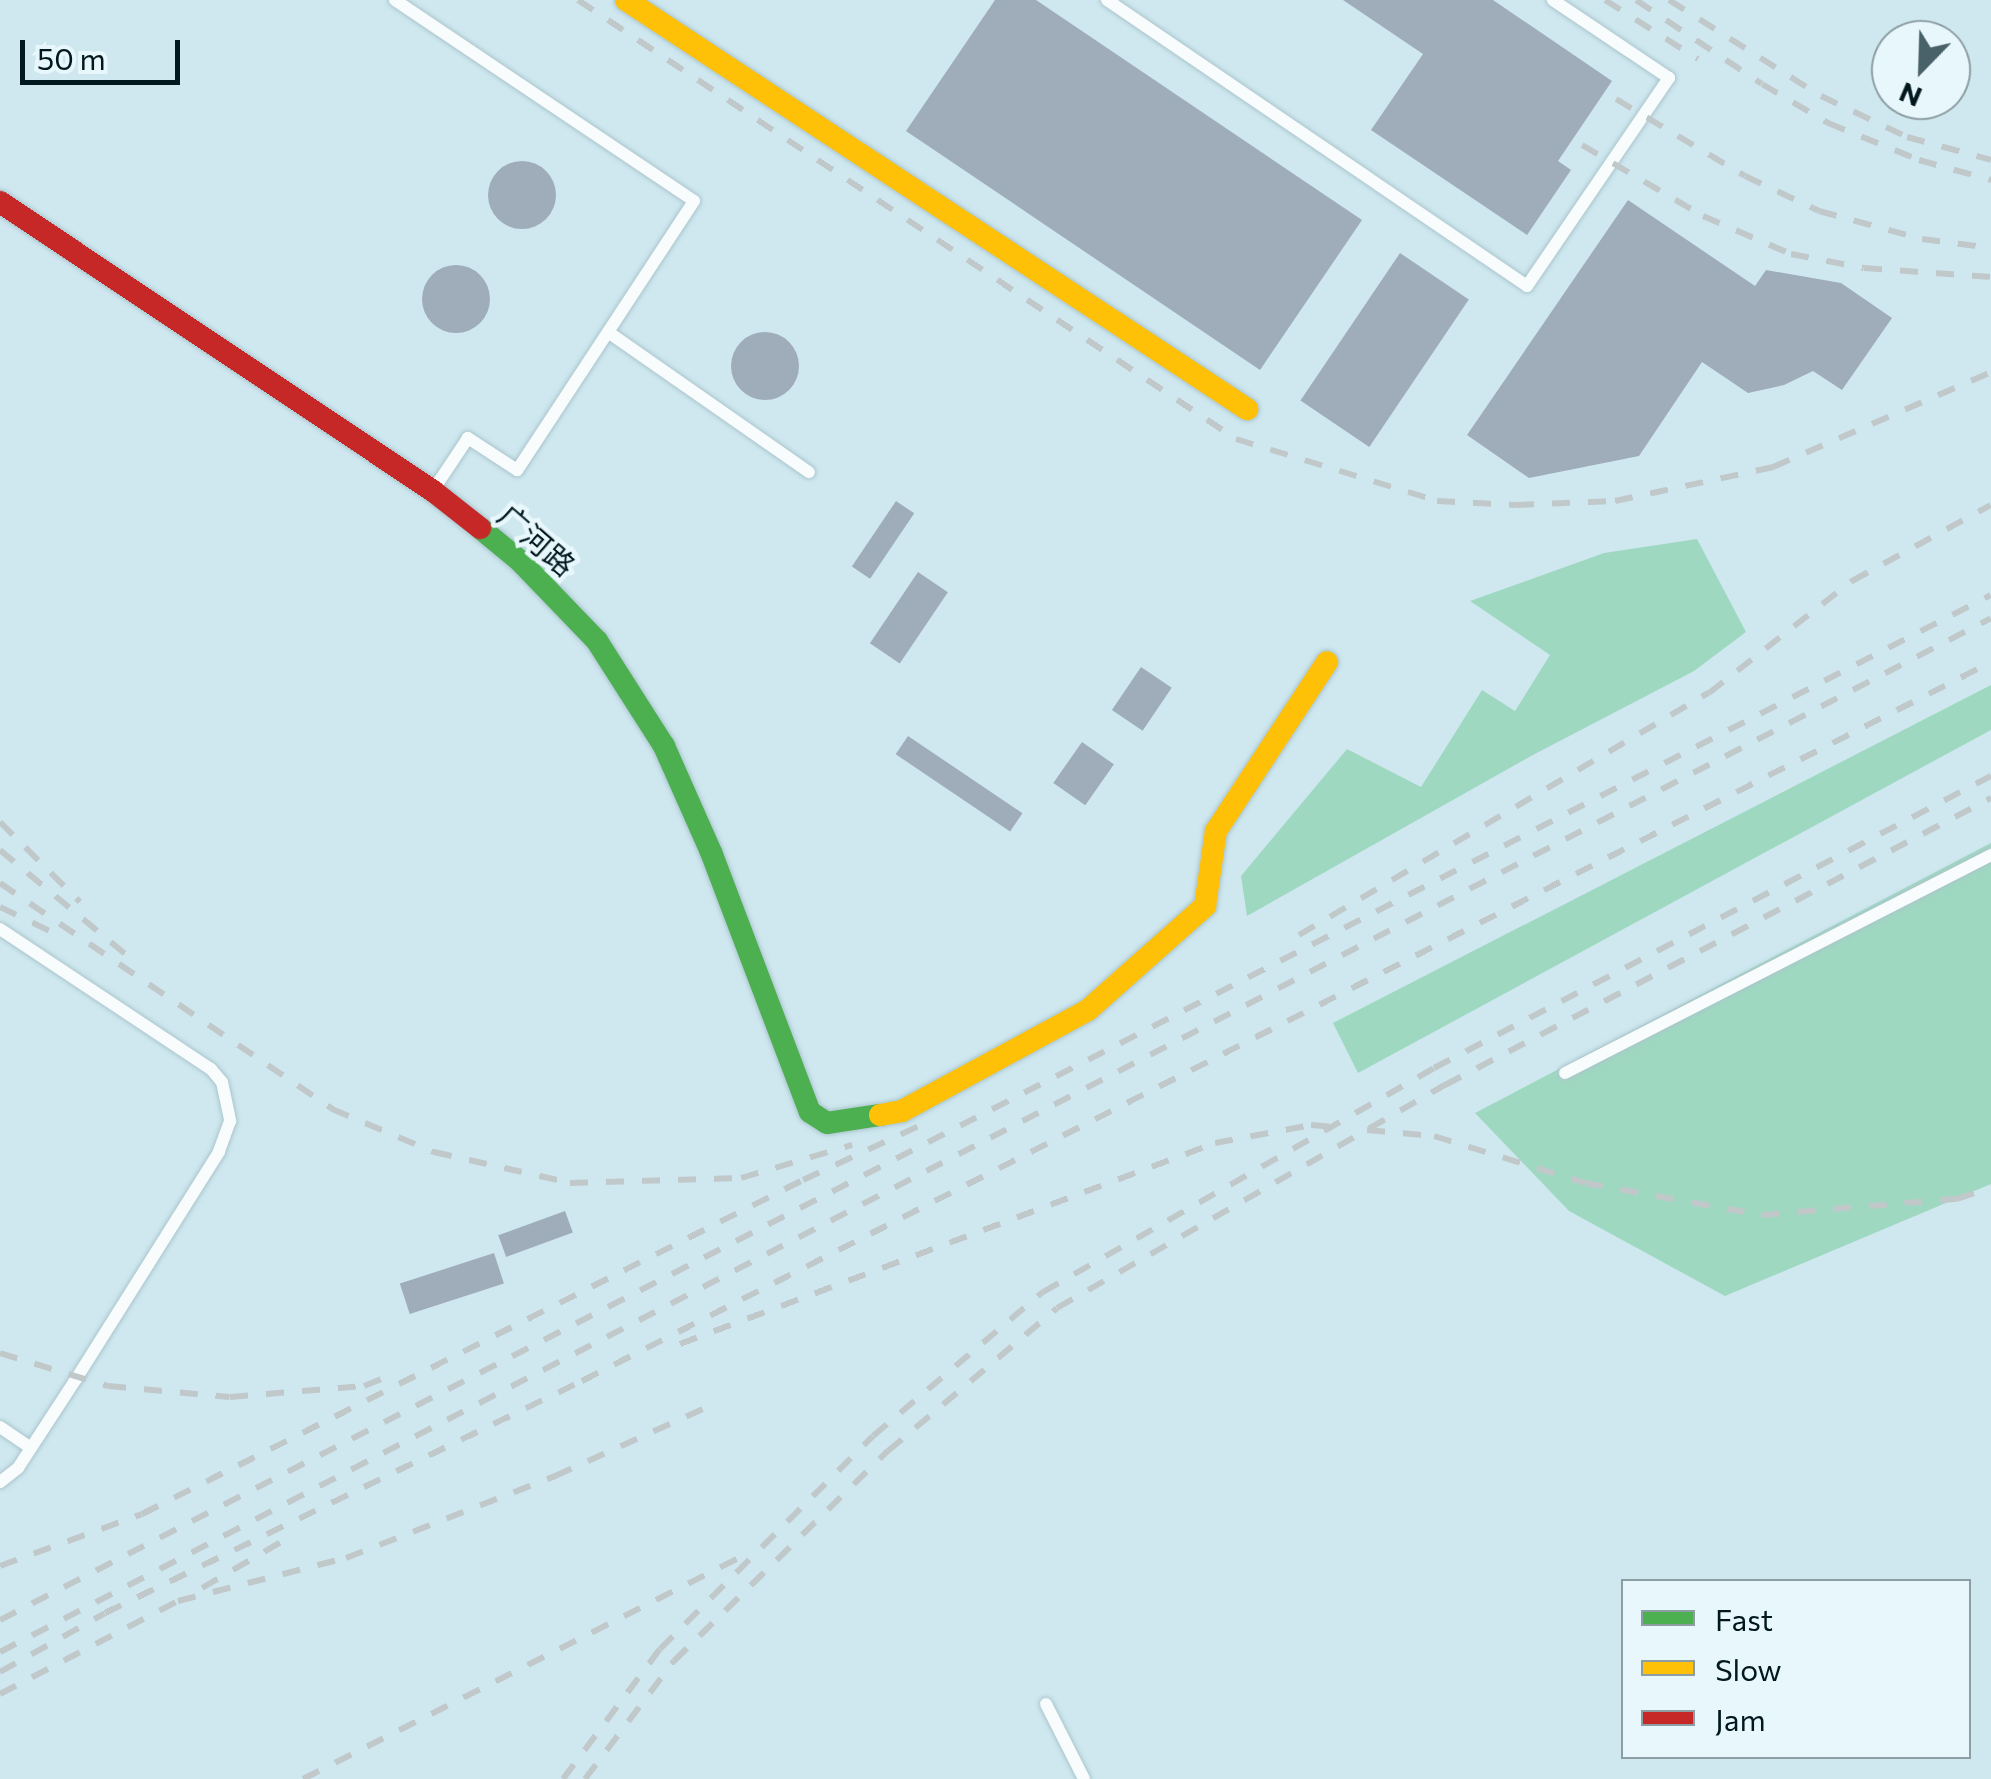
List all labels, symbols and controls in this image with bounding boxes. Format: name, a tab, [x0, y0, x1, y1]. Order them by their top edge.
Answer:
scale bar	[25, 20, 185, 82]
north arrow	[1871, 20, 1971, 120]
text: 50 m	[37, 39, 106, 76]
text: N	[1894, 76, 1926, 116]
street label: 广河路	[491, 497, 583, 583]
legend	[1621, 1579, 1971, 1759]
text: Fast	[1715, 1600, 1773, 1637]
text: Slow	[1715, 1650, 1782, 1687]
text: Jam	[1715, 1700, 1766, 1737]

